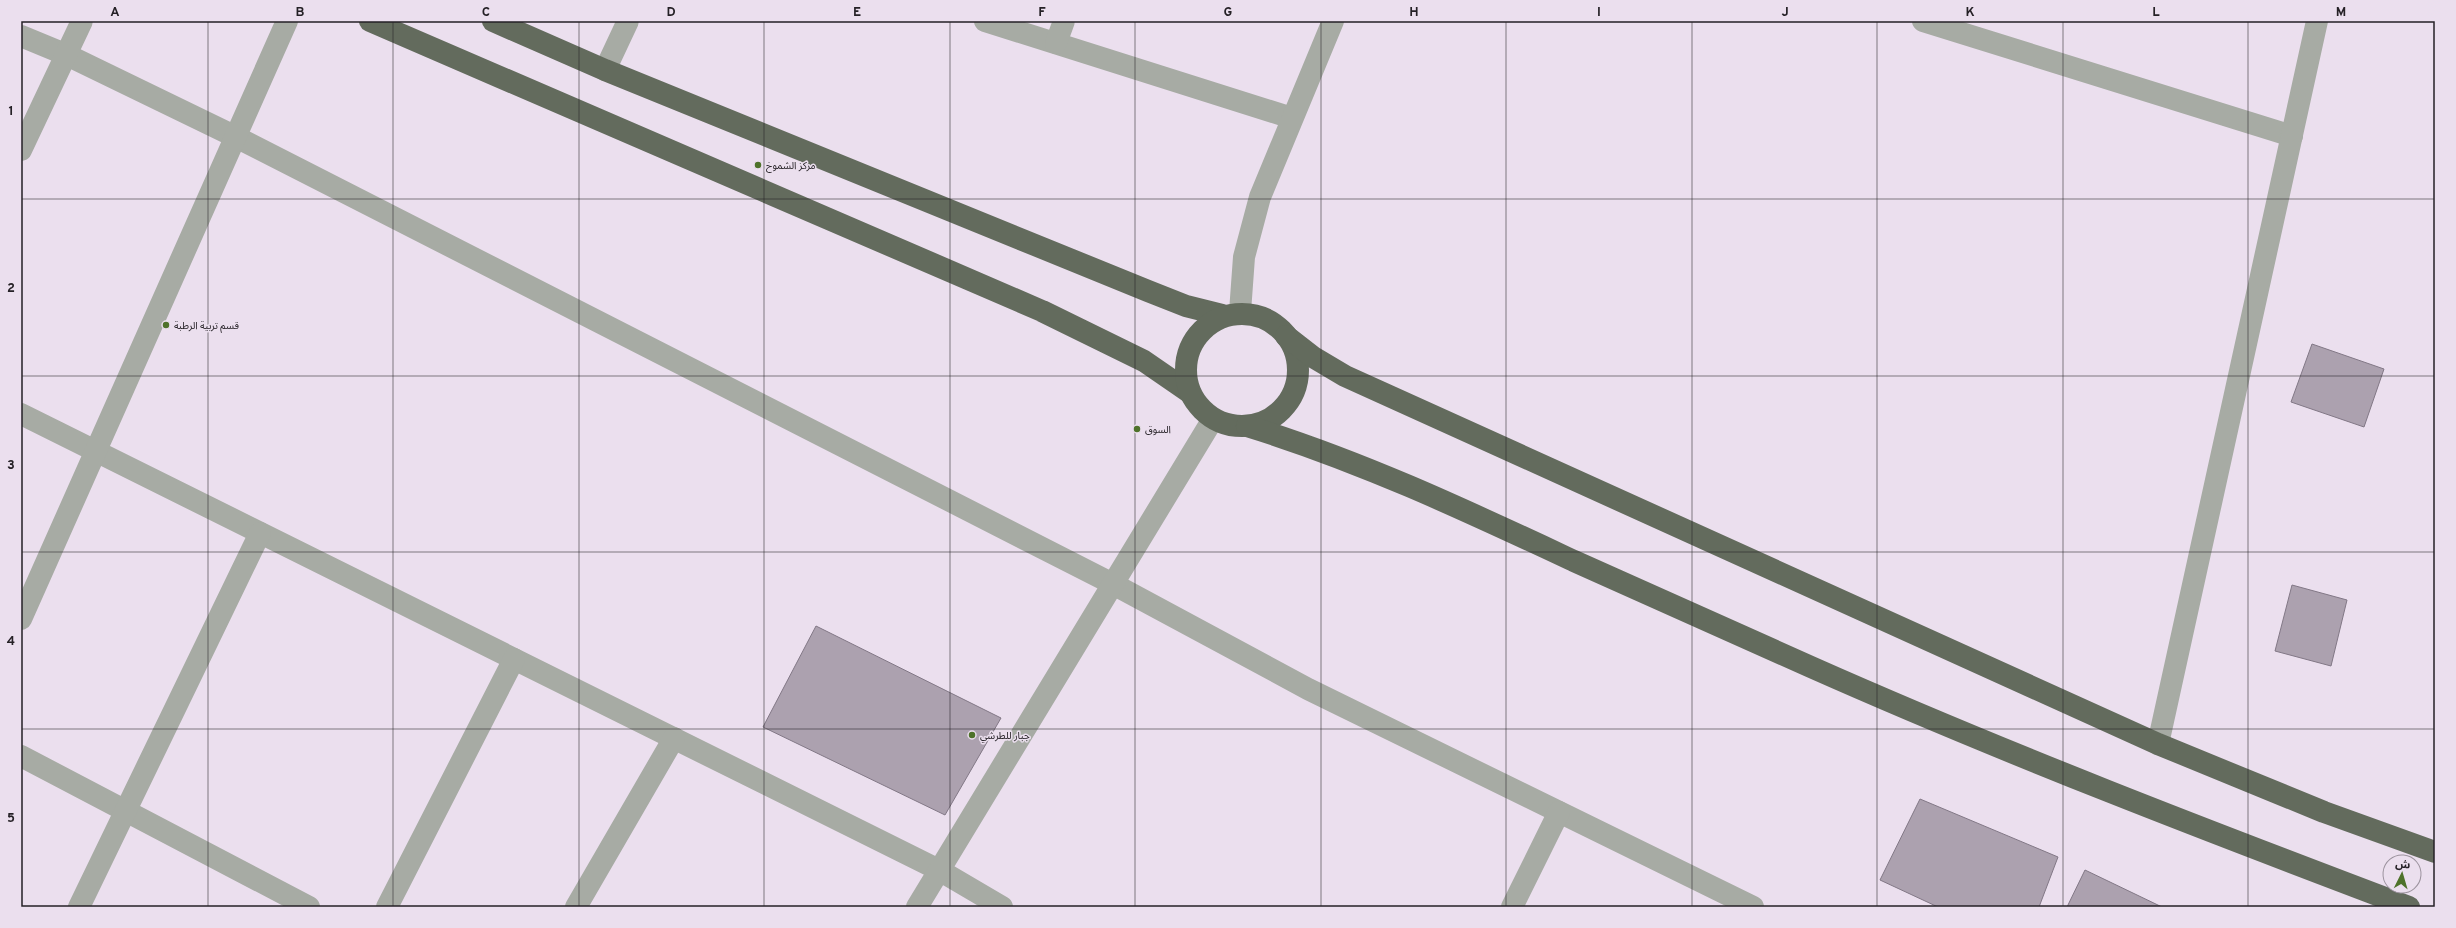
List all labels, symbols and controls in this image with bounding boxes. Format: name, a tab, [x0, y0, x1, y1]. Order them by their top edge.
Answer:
text: A	[110, 5, 120, 21]
text: B	[296, 5, 305, 21]
text: C	[482, 5, 490, 21]
text: D	[666, 5, 676, 21]
text: E	[853, 5, 861, 21]
text: F	[1038, 5, 1046, 21]
text: G	[1224, 5, 1233, 21]
text: H	[1409, 5, 1419, 21]
text: I	[1597, 5, 1601, 21]
text: J	[1781, 5, 1789, 21]
text: K	[1965, 5, 1975, 21]
text: L	[2152, 5, 2160, 21]
text: M	[2336, 5, 2346, 21]
text: 1	[8, 104, 14, 120]
marker: مركز الشموخ	[753, 160, 763, 170]
place label: مركز الشموخ	[766, 160, 816, 173]
text: 2	[7, 281, 15, 297]
marker: قسم تربية الرطبة	[161, 320, 171, 330]
place label: قسم تربية الرطبة	[174, 320, 239, 333]
marker: السوق	[1132, 424, 1142, 434]
place label: السوق	[1145, 424, 1171, 437]
text: 3	[7, 458, 15, 474]
text: 4	[7, 634, 15, 650]
marker: جبار للطرشي	[967, 730, 977, 740]
place label: جبار للطرشي	[980, 730, 1030, 743]
text: 5	[7, 811, 15, 827]
north arrow	[2382, 854, 2422, 894]
text: ش	[2395, 857, 2411, 873]

